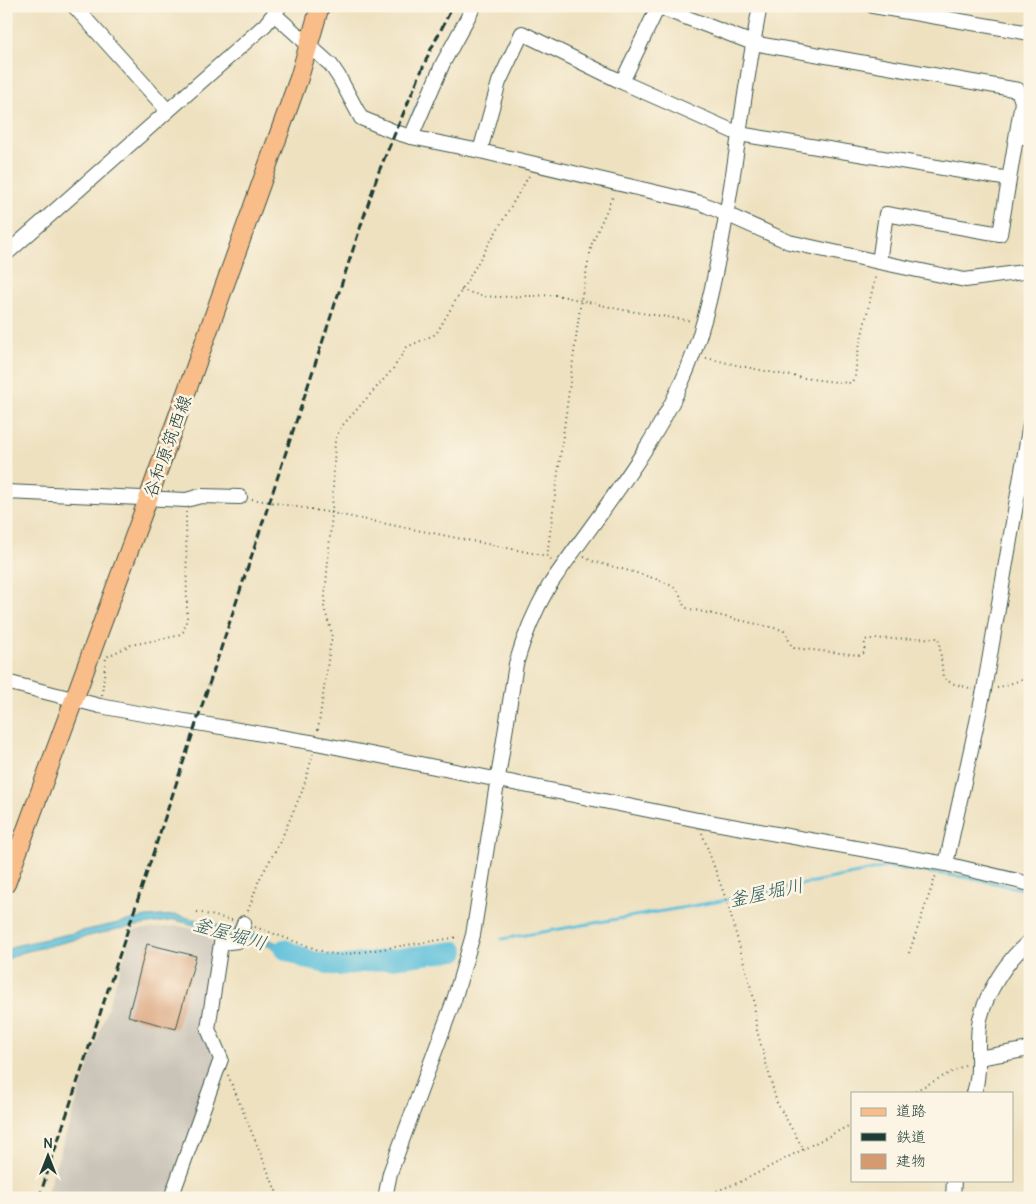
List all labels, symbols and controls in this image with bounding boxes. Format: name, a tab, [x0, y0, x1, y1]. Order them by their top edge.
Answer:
street label: 谷和原筑西線	[138, 391, 196, 501]
water label: 釜屋堀川	[726, 872, 806, 912]
water label: 釜屋堀川	[190, 911, 270, 955]
legend	[851, 1092, 1014, 1182]
text: 道路	[896, 1101, 926, 1120]
text: 鉄道	[896, 1127, 926, 1146]
north arrow	[22, 1132, 72, 1182]
text: N	[43, 1134, 53, 1152]
text: 建物	[896, 1151, 926, 1170]

